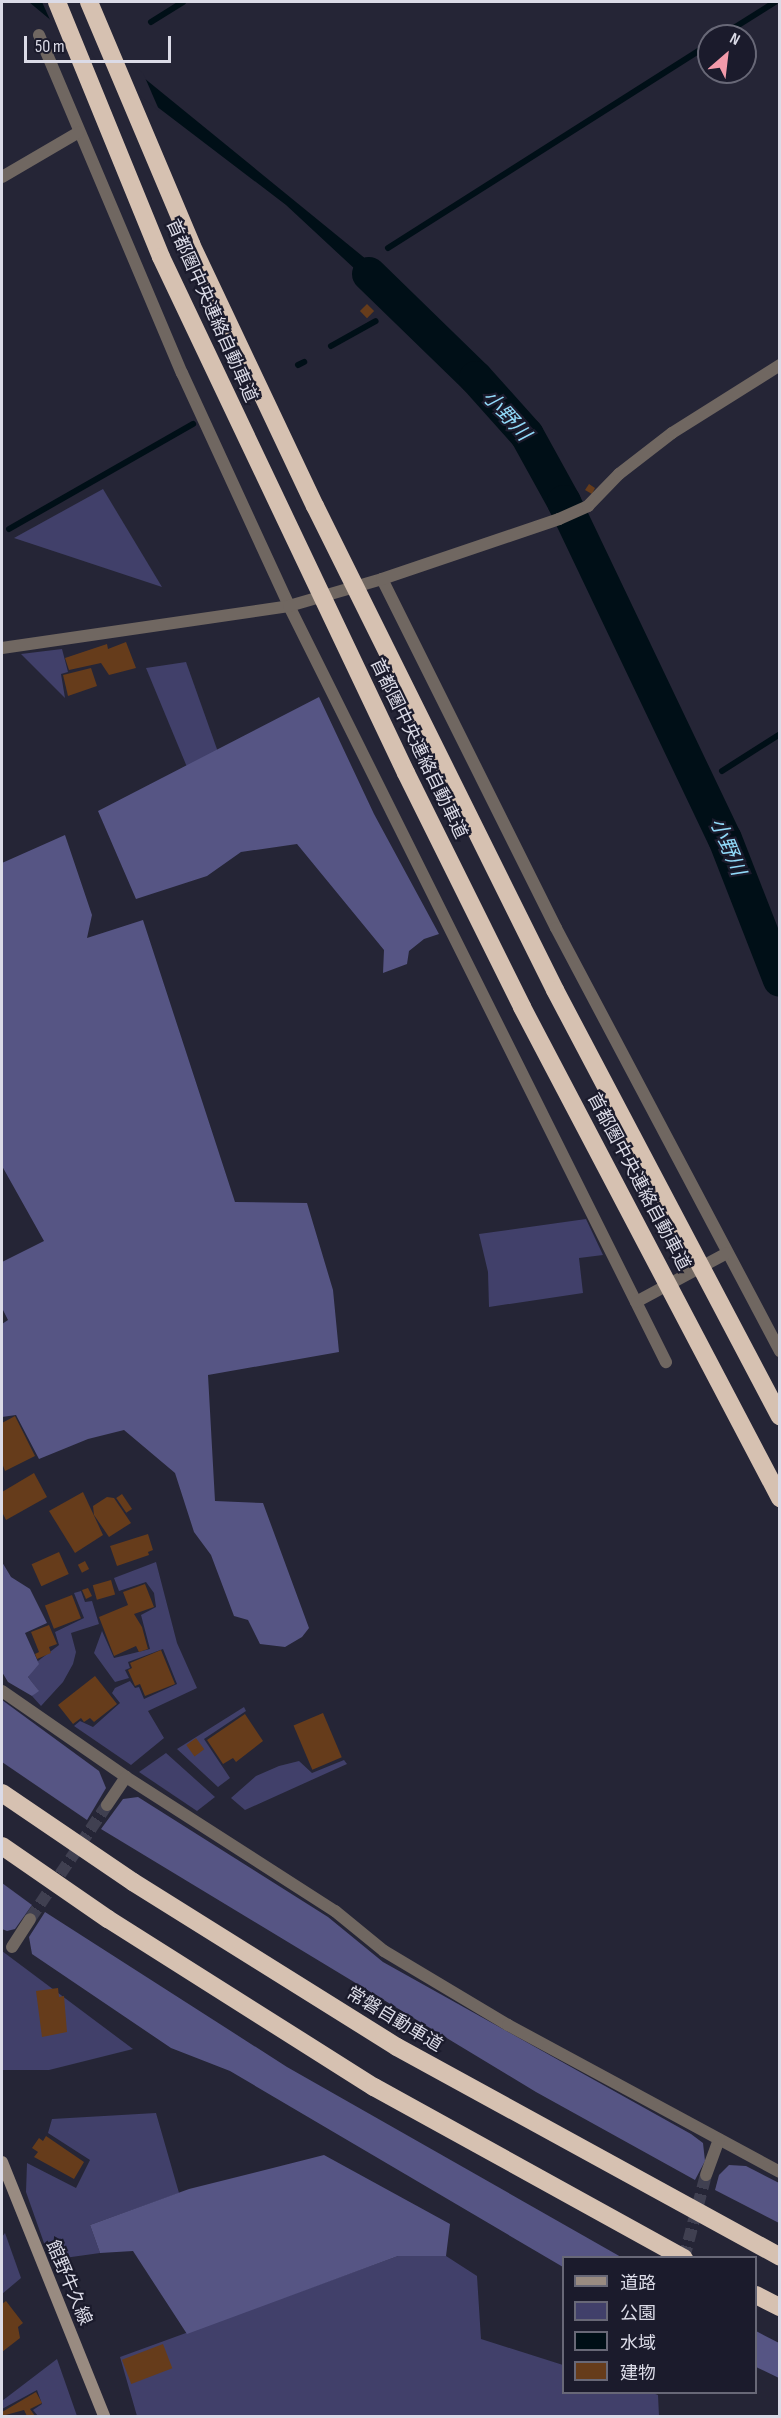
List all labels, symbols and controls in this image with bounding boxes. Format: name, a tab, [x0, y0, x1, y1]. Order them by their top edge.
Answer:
scale bar	[27, 24, 174, 62]
north arrow	[697, 24, 757, 84]
text: N	[727, 29, 743, 50]
text: 50 m	[35, 36, 65, 57]
street label: 首都圏中央連絡自動車道	[161, 216, 261, 406]
water label: 小野川	[477, 386, 535, 446]
street label: 首都圏中央連絡自動車道	[365, 655, 471, 843]
water label: 小野川	[704, 815, 750, 879]
street label: 首都圏中央連絡自動車道	[582, 1090, 694, 1274]
street label: 常磐自動車道	[342, 1983, 446, 2057]
street label: 館野牛久線	[40, 2237, 96, 2329]
legend	[562, 2256, 757, 2394]
text: 道路	[620, 2273, 656, 2294]
text: 公園	[620, 2303, 656, 2324]
text: 水域	[620, 2333, 656, 2354]
text: 建物	[620, 2363, 656, 2384]

